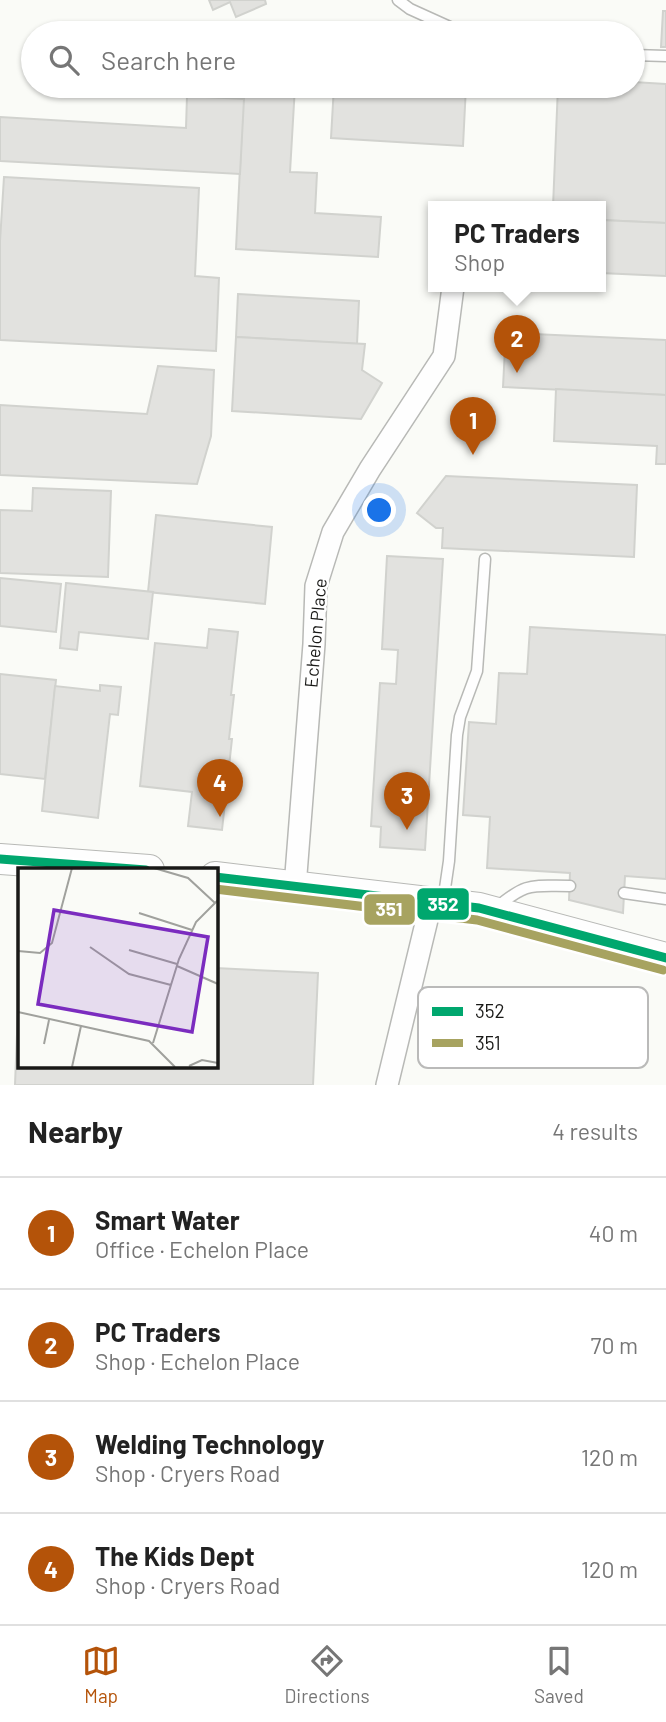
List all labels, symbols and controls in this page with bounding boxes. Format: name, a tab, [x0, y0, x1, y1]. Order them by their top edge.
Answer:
search box	[21, 21, 645, 98]
icon: search	[45, 41, 83, 79]
text: Search here	[101, 44, 236, 75]
popup	[428, 201, 606, 292]
text: PC Traders	[454, 217, 580, 248]
text: Shop	[454, 248, 505, 276]
pin: 2	[494, 315, 540, 373]
pin: 1	[450, 397, 496, 455]
your location	[362, 493, 396, 527]
street label: Echelon Place	[299, 577, 331, 689]
pin: 4	[197, 759, 243, 817]
pin: 3	[384, 772, 430, 830]
inset map	[18, 868, 217, 1068]
line badge: 352	[416, 887, 470, 921]
text: 352	[427, 892, 459, 915]
line badge: 351	[363, 893, 416, 926]
text: 351	[375, 897, 403, 920]
legend	[418, 987, 648, 1068]
text: 352	[475, 999, 505, 1022]
text: 351	[475, 1031, 501, 1054]
text: Nearby	[28, 1113, 123, 1149]
text: 4 results	[552, 1117, 638, 1145]
text: Smart Water	[95, 1204, 240, 1235]
text: 1	[47, 1219, 55, 1247]
text: 40 m	[589, 1219, 638, 1247]
text: Office · Echelon Place	[95, 1235, 309, 1263]
text: PC Traders	[95, 1316, 221, 1347]
text: 2	[45, 1331, 57, 1359]
text: 70 m	[591, 1331, 638, 1359]
text: Shop · Echelon Place	[95, 1347, 300, 1375]
text: Welding Technology	[95, 1428, 324, 1459]
text: 3	[45, 1443, 57, 1471]
text: 120 m	[581, 1443, 638, 1471]
text: Shop · Cryers Road	[95, 1459, 280, 1487]
text: The Kids Dept	[95, 1540, 255, 1571]
text: 4	[44, 1555, 58, 1583]
text: 120 m	[581, 1555, 638, 1583]
text: Shop · Cryers Road	[95, 1571, 280, 1599]
tab: Map	[82, 1642, 120, 1707]
tab: Directions	[285, 1642, 370, 1707]
tab: Saved	[534, 1642, 584, 1707]

